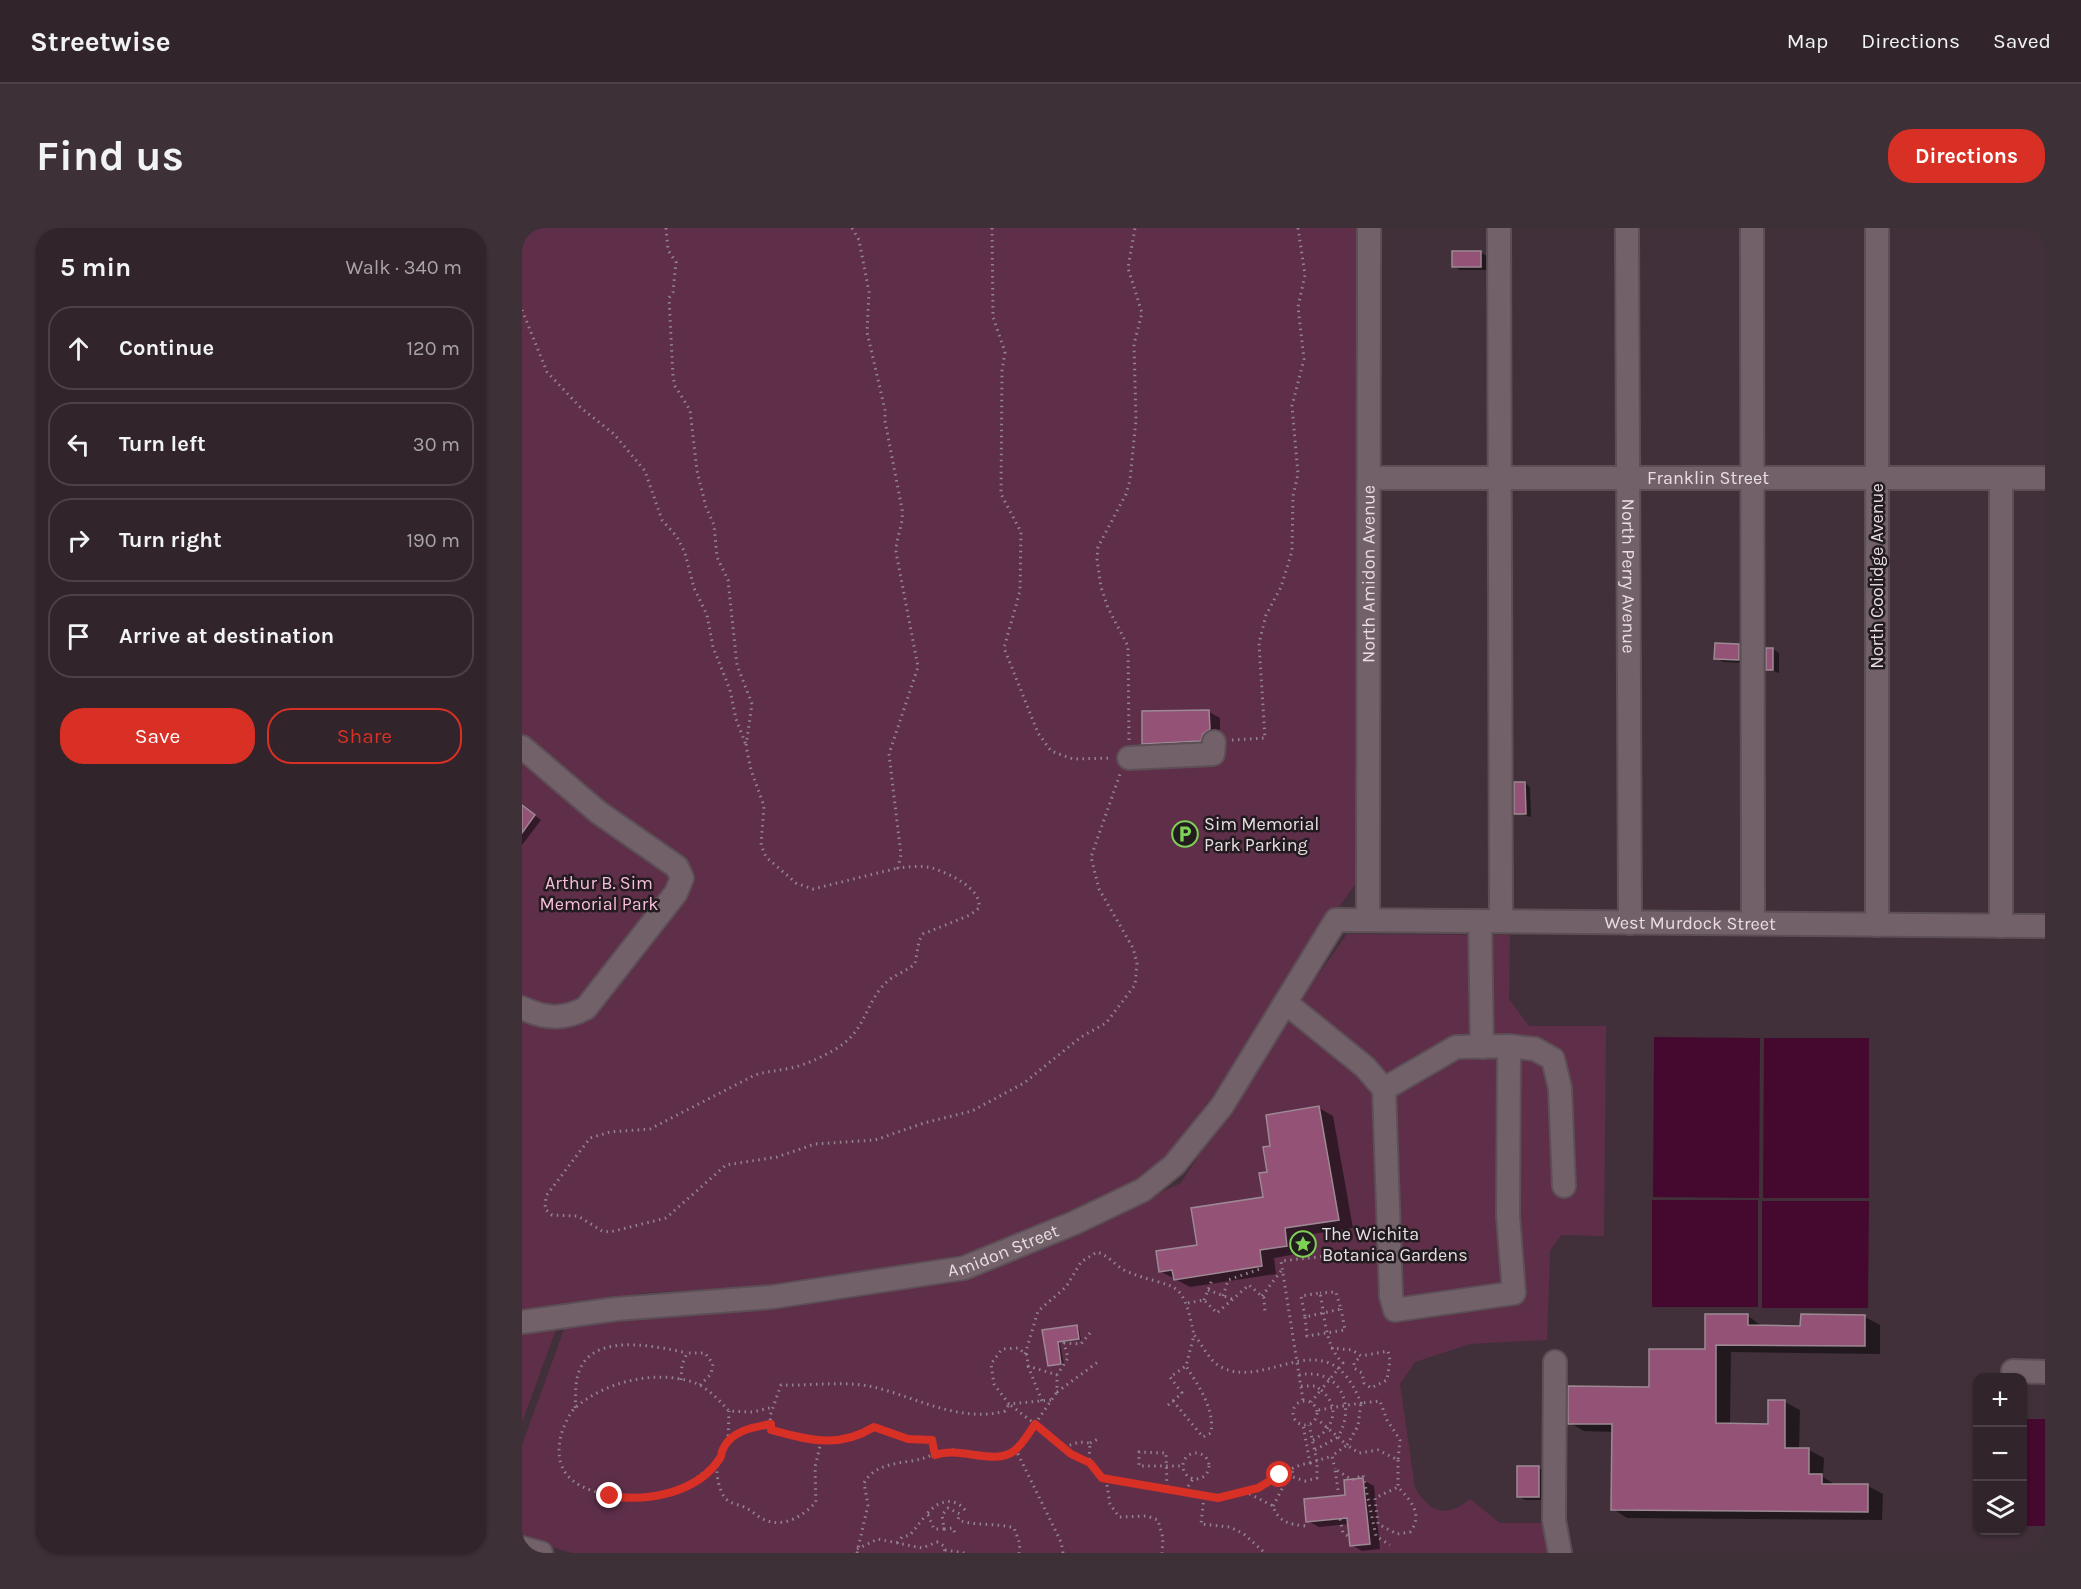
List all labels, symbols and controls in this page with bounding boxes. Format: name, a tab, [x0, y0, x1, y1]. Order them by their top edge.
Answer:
text: Streetwise	[30, 25, 171, 58]
text: Map	[1787, 29, 1828, 53]
text: Directions	[1861, 29, 1960, 53]
text: Saved	[1993, 29, 2051, 53]
button: Directions	[1888, 129, 2045, 183]
text: Find us	[36, 131, 184, 181]
text: 5 min	[60, 252, 131, 283]
text: Walk · 340 m	[346, 256, 462, 279]
icon: ahead	[62, 332, 95, 365]
text: Continue	[119, 335, 214, 361]
text: 120 m	[406, 337, 460, 360]
icon: left	[62, 428, 95, 461]
text: Turn left	[119, 431, 206, 457]
text: 30 m	[413, 433, 460, 456]
street label: Franklin Street	[1647, 467, 1769, 489]
street label: North Coolidge Avenue	[1866, 483, 1888, 669]
street label: North Amidon Avenue	[1357, 485, 1380, 663]
street label: North Perry Avenue	[1617, 499, 1640, 653]
icon: right	[62, 524, 95, 557]
text: Turn right	[119, 527, 222, 553]
text: 190 m	[406, 529, 460, 552]
icon: arrive	[62, 620, 95, 653]
text: Arrive at destination	[119, 623, 334, 649]
button: Save	[60, 708, 255, 764]
button: Share	[267, 708, 462, 764]
place label: Sim Memorial Park Parking	[1204, 813, 1319, 856]
parking icon: Sim Memorial Park Parking	[1170, 819, 1200, 849]
park label: Arthur B. Sim Memorial Park	[540, 872, 658, 915]
street label: West Murdock Street	[1604, 911, 1776, 935]
street label: Amidon Street	[946, 1219, 1062, 1281]
place label: The Wichita Botanica Gardens	[1322, 1223, 1468, 1266]
place icon: The Wichita Botanica Gardens	[1288, 1229, 1318, 1259]
map controls	[1973, 1373, 2027, 1535]
button: +	[1973, 1373, 2027, 1427]
button: −	[1973, 1427, 2027, 1481]
route start	[1266, 1461, 1292, 1487]
button: layers	[1973, 1481, 2027, 1535]
route end	[596, 1482, 622, 1508]

